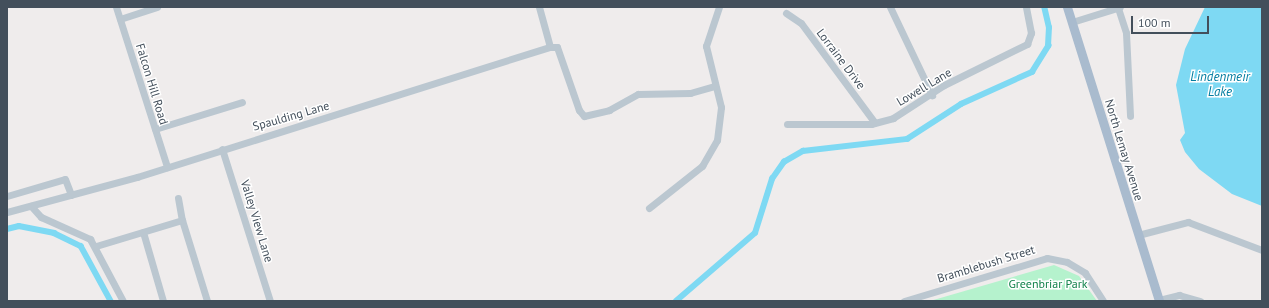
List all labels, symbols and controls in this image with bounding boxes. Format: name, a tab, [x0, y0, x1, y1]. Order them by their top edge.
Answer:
scale bar	[1133, 8, 1211, 34]
text: 100 m	[1138, 15, 1171, 30]
street label: Lorraine Drive	[814, 26, 868, 92]
street label: Falcon Hill Road	[133, 42, 171, 126]
street label: Lowell Lane	[894, 65, 954, 109]
water label: Lindenmeir Lake	[1190, 70, 1250, 101]
street label: North Lemay Avenue	[1102, 97, 1146, 203]
street label: Spaulding Lane	[251, 98, 331, 134]
street label: Valley View Lane	[237, 178, 277, 264]
street label: Bramblebush Street	[935, 242, 1037, 286]
park label: Greenbriar Park	[1008, 277, 1088, 291]

